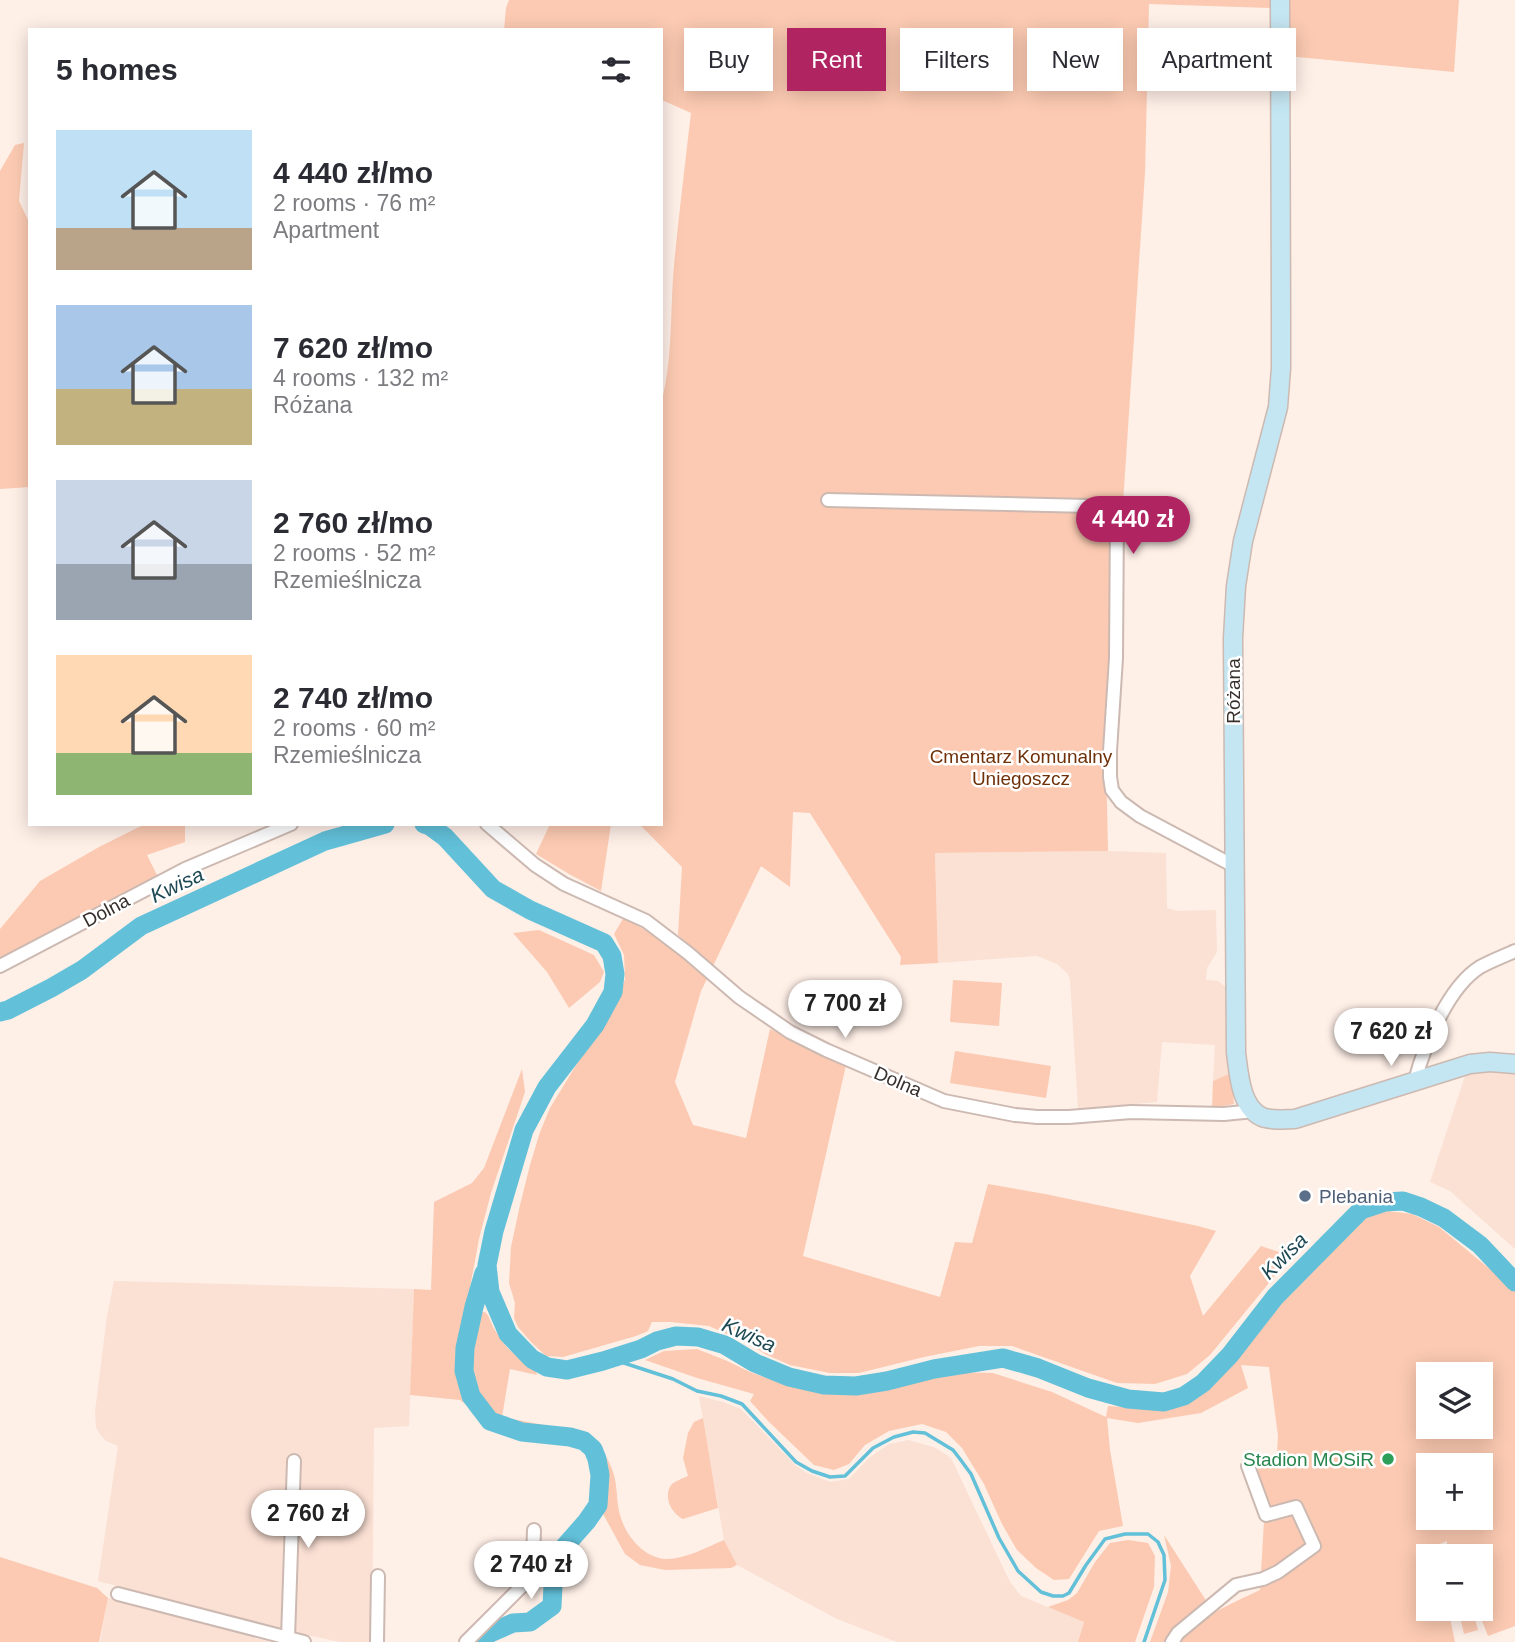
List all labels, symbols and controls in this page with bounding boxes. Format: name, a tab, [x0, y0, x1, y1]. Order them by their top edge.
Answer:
chip: Buy	[684, 28, 773, 91]
chip: Rent	[787, 28, 886, 91]
chip: Filters	[900, 28, 1013, 91]
chip: New	[1027, 28, 1123, 91]
chip: Apartment	[1137, 28, 1296, 91]
icon: filters	[597, 51, 635, 89]
text: 5 homes	[56, 53, 178, 86]
text: 4 440 zł/mo	[273, 156, 433, 189]
icon: home	[112, 158, 196, 242]
text: 2 rooms · 76 m²	[273, 190, 435, 216]
text: Apartment	[273, 217, 379, 243]
text: 7 620 zł/mo	[273, 331, 433, 364]
icon: home	[112, 333, 196, 417]
text: 4 rooms · 132 m²	[273, 365, 448, 391]
text: Różana	[273, 392, 352, 418]
pin: 4 440 zł	[1061, 496, 1205, 556]
text: 2 760 zł/mo	[273, 506, 433, 539]
text: 4 440 zł	[1092, 506, 1174, 532]
icon: home	[112, 508, 196, 592]
text: 2 rooms · 52 m²	[273, 540, 435, 566]
text: Rzemieślnicza	[273, 567, 421, 593]
street label: Różana	[1223, 658, 1244, 724]
text: 2 740 zł/mo	[273, 681, 433, 714]
icon: home	[112, 683, 196, 767]
text: 2 rooms · 60 m²	[273, 715, 435, 741]
text: Rzemieślnicza	[273, 742, 421, 768]
park label: Cmentarz Komunalny Uniegoszcz	[930, 746, 1113, 789]
water label: Kwisa	[147, 862, 207, 907]
street label: Dolna	[79, 889, 133, 931]
pin: 7 700 zł	[773, 981, 917, 1040]
text: 7 700 zł	[804, 990, 886, 1016]
pin: 7 620 zł	[1319, 1009, 1463, 1068]
text: 7 620 zł	[1350, 1018, 1432, 1044]
street label: Dolna	[871, 1062, 925, 1101]
place label: Plebania	[1319, 1186, 1393, 1207]
marker: Plebania	[1297, 1188, 1313, 1204]
water label: Kwisa	[1256, 1228, 1312, 1284]
water label: Kwisa	[719, 1313, 779, 1356]
map controls	[1416, 1362, 1493, 1621]
button: layers	[1416, 1362, 1493, 1439]
place label: Stadion MOSiR	[1243, 1449, 1374, 1470]
marker: Stadion MOSiR	[1380, 1451, 1396, 1467]
button: +	[1416, 1453, 1493, 1530]
pin: 2 760 zł	[236, 1490, 380, 1550]
text: 2 760 zł	[267, 1500, 349, 1526]
pin: 2 740 zł	[459, 1542, 603, 1601]
button: −	[1416, 1544, 1493, 1621]
text: 2 740 zł	[490, 1551, 572, 1577]

